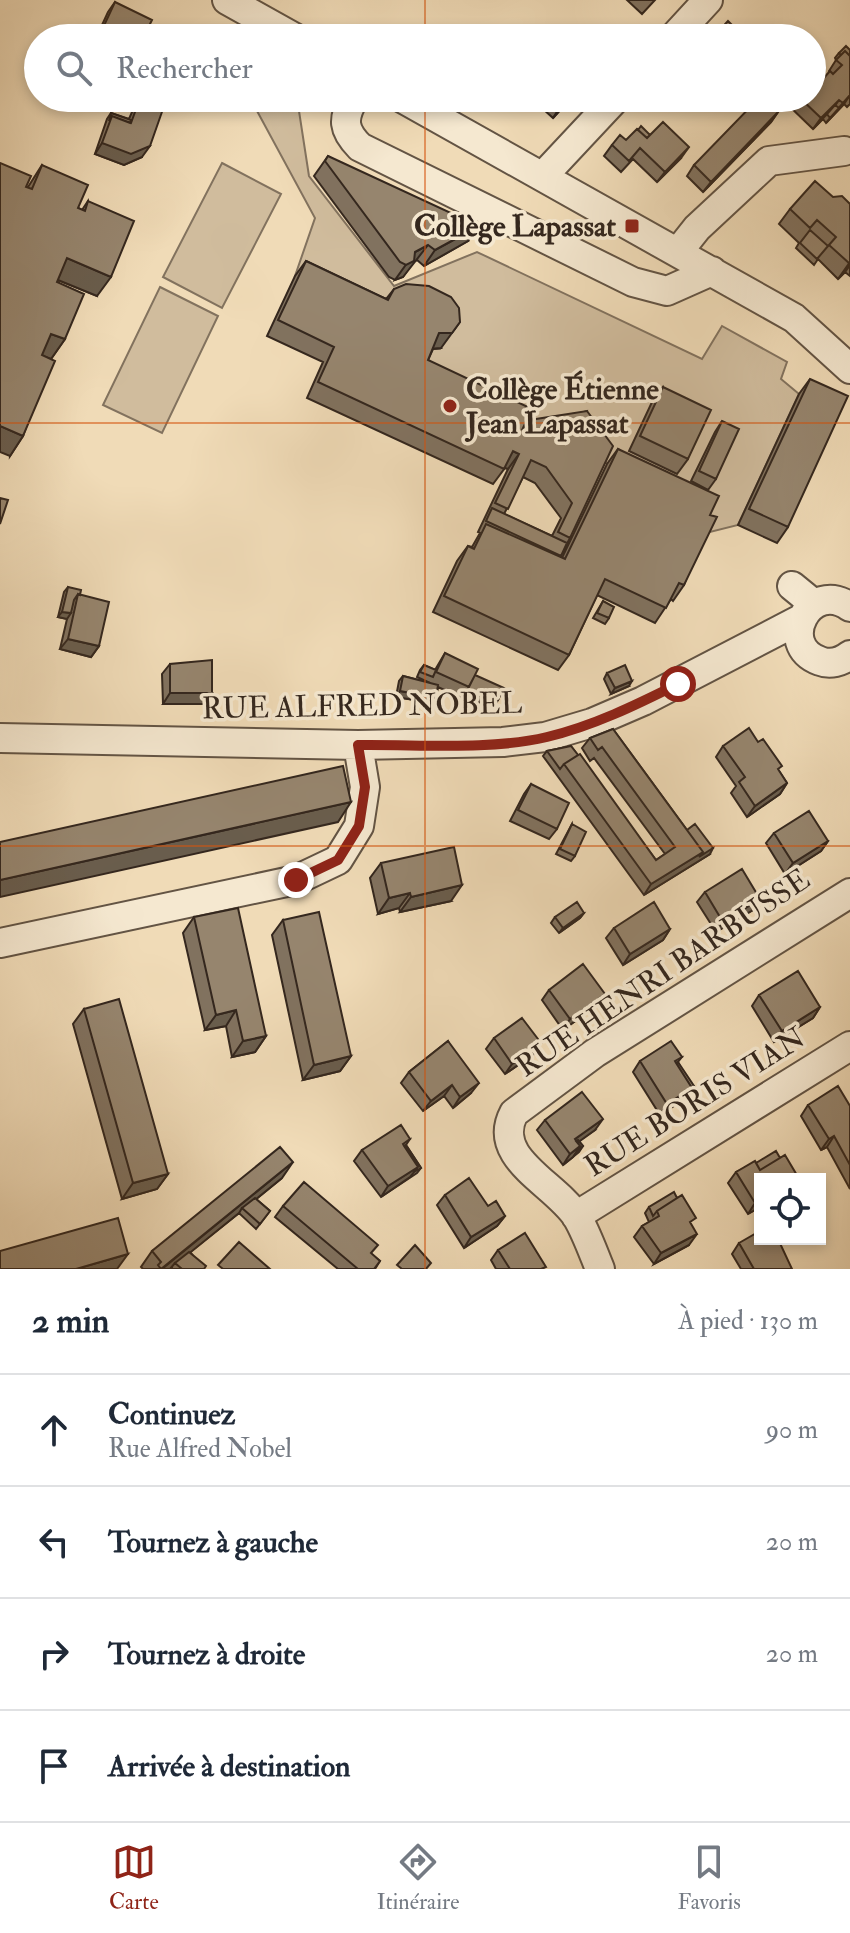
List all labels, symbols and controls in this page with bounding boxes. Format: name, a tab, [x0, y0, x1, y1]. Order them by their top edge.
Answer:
search box	[24, 24, 826, 112]
icon: search	[52, 46, 96, 90]
text: Rechercher	[116, 50, 253, 87]
place label: Collège Lapassat	[414, 208, 616, 245]
marker: Collège Lapassat	[623, 217, 641, 235]
place label: Collège Étienne Jean Lapassat	[464, 370, 659, 442]
marker: Collège Étienne Jean Lapassat	[441, 397, 459, 415]
route start	[660, 666, 696, 702]
street label: RUE ALFRED NOBEL	[201, 685, 523, 727]
street label: RUE HENRI BARBUSSE	[509, 861, 817, 1085]
route end	[278, 862, 314, 898]
street label: RUE BORIS VIAN	[578, 1019, 812, 1185]
map controls	[754, 1173, 826, 1245]
button: locate	[754, 1173, 826, 1245]
text: 2 min	[32, 1300, 109, 1343]
text: À pied · 130 m	[678, 1305, 818, 1337]
text: Continuez	[108, 1396, 235, 1433]
icon: ahead	[32, 1408, 76, 1452]
text: 90 m	[766, 1414, 818, 1446]
text: Rue Alfred Nobel	[108, 1433, 292, 1465]
icon: left	[32, 1520, 76, 1564]
text: Tournez à gauche	[108, 1524, 318, 1561]
text: 20 m	[766, 1526, 818, 1558]
icon: right	[32, 1632, 76, 1676]
text: Tournez à droite	[108, 1636, 305, 1673]
text: 20 m	[766, 1638, 818, 1670]
icon: arrive	[32, 1744, 76, 1788]
text: Arrivée à destination	[108, 1748, 351, 1785]
tab: Carte	[109, 1840, 159, 1916]
tab: Itinéraire	[377, 1840, 459, 1916]
tab: Favoris	[677, 1840, 741, 1916]

